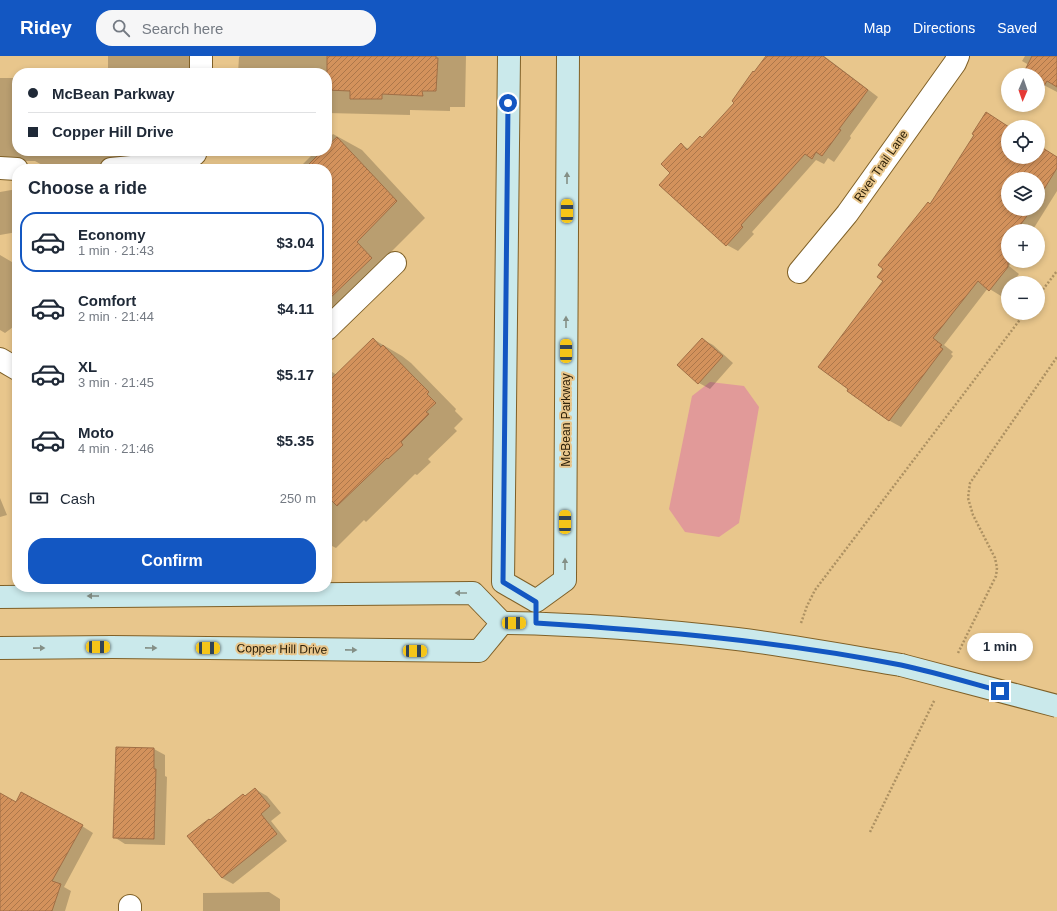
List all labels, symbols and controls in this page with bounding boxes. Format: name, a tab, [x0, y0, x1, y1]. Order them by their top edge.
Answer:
search box	[96, 10, 376, 46]
text: Ridey	[20, 17, 72, 38]
icon: search	[110, 17, 132, 39]
text: Search here	[142, 20, 223, 37]
text: Map	[864, 20, 891, 36]
text: Directions	[913, 20, 975, 36]
text: Saved	[997, 20, 1037, 36]
north arrow	[1001, 68, 1045, 112]
map controls	[1001, 68, 1045, 320]
text: McBean Parkway	[52, 85, 175, 102]
route start	[499, 94, 517, 112]
button: locate	[1001, 120, 1045, 164]
text: Copper Hill Drive	[52, 123, 174, 140]
street label: River Trail Lane	[851, 127, 911, 204]
one-way arrow	[564, 171, 570, 184]
button: layers	[1001, 172, 1045, 216]
text: Choose a ride	[28, 178, 147, 198]
car	[561, 199, 573, 223]
icon: car	[30, 224, 66, 260]
button: +	[1001, 224, 1045, 268]
text: Economy	[78, 226, 146, 243]
text: $3.04	[276, 234, 314, 251]
text: 1 min · 21:43	[78, 243, 154, 258]
button: −	[1001, 276, 1045, 320]
icon: car	[30, 290, 66, 326]
text: Comfort	[78, 292, 136, 309]
text: $4.11	[277, 300, 314, 317]
text: 2 min · 21:44	[78, 309, 154, 324]
one-way arrow	[563, 315, 569, 328]
car	[560, 339, 572, 363]
icon: car	[30, 356, 66, 392]
text: XL	[78, 358, 97, 375]
text: $5.17	[276, 366, 314, 383]
street label: McBean Parkway	[559, 373, 573, 467]
text: 3 min · 21:45	[78, 375, 154, 390]
icon: car	[30, 422, 66, 458]
text: Moto	[78, 424, 114, 441]
text: $5.35	[276, 432, 314, 449]
text: 4 min · 21:46	[78, 441, 154, 456]
icon: cash	[28, 487, 50, 509]
text: Cash	[60, 490, 95, 507]
text: 250 m	[280, 491, 316, 506]
car	[559, 510, 571, 534]
button: Confirm	[28, 538, 316, 584]
one-way arrow	[562, 557, 568, 570]
one-way arrow	[454, 590, 467, 596]
one-way arrow	[86, 593, 99, 599]
car	[502, 617, 526, 629]
callout: 1 min	[967, 633, 1033, 661]
text: 1 min	[983, 639, 1017, 654]
car	[86, 641, 110, 653]
street label: Copper Hill Drive	[237, 641, 328, 657]
car	[196, 642, 220, 654]
one-way arrow	[33, 645, 46, 651]
one-way arrow	[145, 645, 158, 651]
car	[403, 645, 427, 657]
one-way arrow	[345, 647, 358, 653]
route end	[991, 682, 1009, 700]

